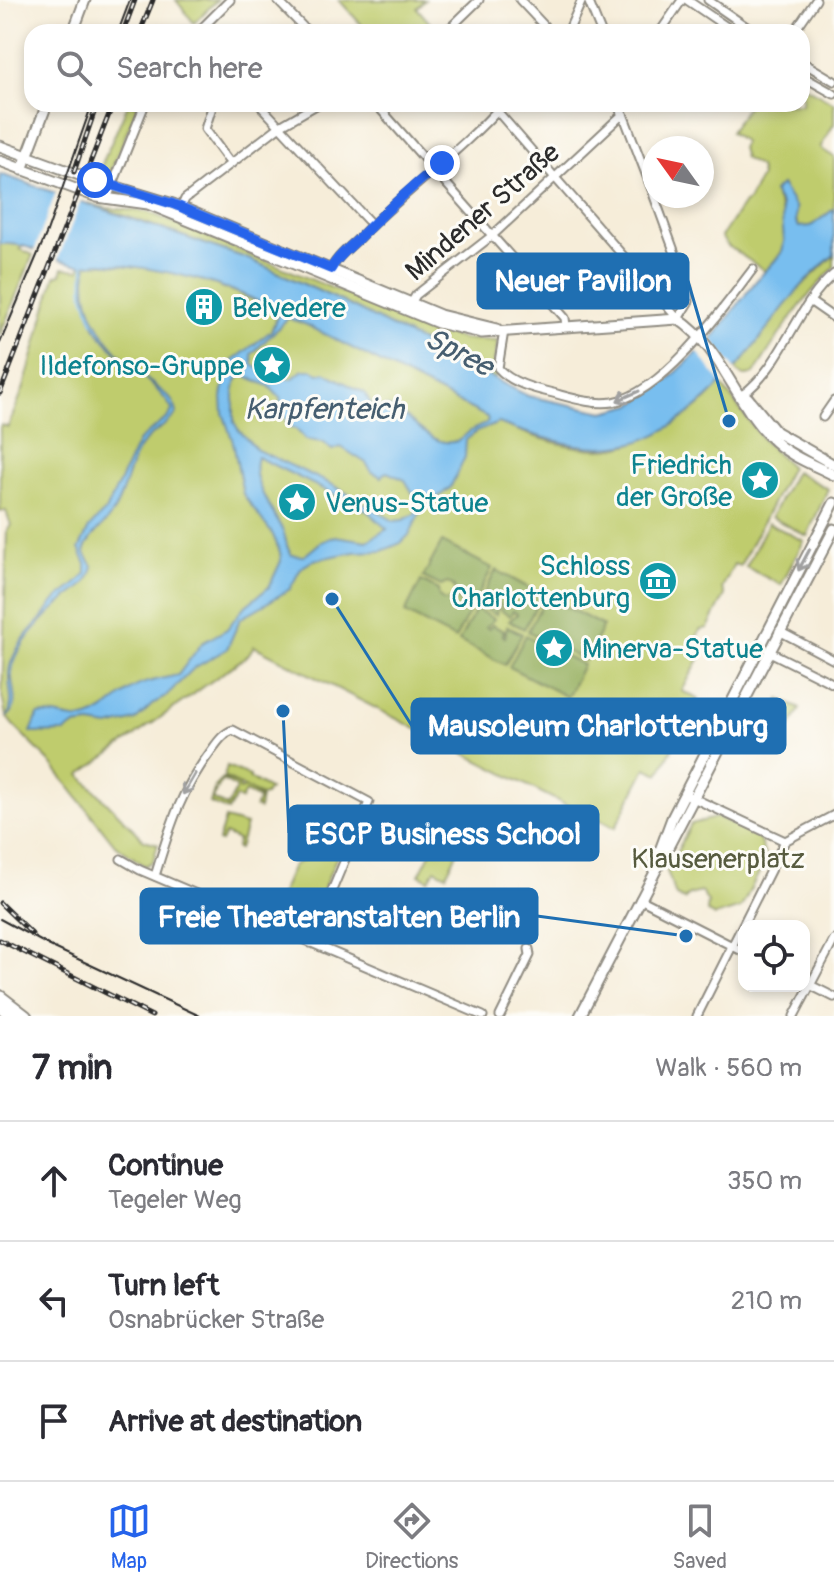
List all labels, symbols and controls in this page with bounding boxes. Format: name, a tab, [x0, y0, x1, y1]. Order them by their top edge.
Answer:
search box	[24, 24, 810, 112]
icon: search	[52, 46, 96, 90]
text: Search here	[116, 50, 263, 87]
street label: Mindener Straße	[399, 135, 568, 289]
north arrow	[642, 136, 714, 208]
route end	[424, 145, 460, 181]
route start	[77, 162, 113, 198]
callout: Neuer Pavillon	[478, 254, 688, 308]
text: Neuer Pavillon	[494, 263, 672, 300]
building icon: Belvedere	[183, 286, 225, 328]
place label: Belvedere	[232, 291, 346, 326]
water label: Spree	[419, 320, 502, 387]
place icon: Ildefonso-Gruppe	[251, 344, 293, 386]
place label: Ildefonso-Gruppe	[40, 349, 244, 384]
one-way arrow	[616, 389, 641, 404]
water label: Karpfenteich	[244, 391, 406, 428]
place label: Friedrich der Große	[616, 448, 732, 515]
place icon: Friedrich der Große	[739, 459, 781, 501]
place icon: Venus-Statue	[276, 481, 318, 523]
place label: Venus-Statue	[325, 486, 489, 521]
one-way arrow	[796, 548, 812, 572]
place label: Schloss Charlottenburg	[451, 549, 630, 616]
museum icon: Schloss Charlottenburg	[637, 560, 679, 602]
place icon: Minerva-Statue	[533, 627, 575, 669]
place label: Minerva-Statue	[582, 632, 763, 667]
callout: Mausoleum Charlottenburg	[412, 699, 785, 753]
text: Mausoleum Charlottenburg	[428, 708, 768, 745]
one-way arrow	[181, 772, 197, 795]
callout: ESCP Business School	[289, 806, 598, 860]
text: ESCP Business School	[305, 816, 581, 853]
park label: Klausenerplatz	[631, 842, 805, 877]
callout: Freie Theateranstalten Berlin	[141, 889, 537, 943]
text: Freie Theateranstalten Berlin	[157, 899, 521, 936]
map controls	[738, 920, 810, 992]
button: locate	[738, 920, 810, 992]
text: 7 min	[32, 1047, 113, 1090]
text: Walk · 560 m	[655, 1052, 802, 1084]
text: Continue	[108, 1147, 223, 1184]
icon: ahead	[32, 1159, 76, 1203]
text: 350 m	[727, 1165, 802, 1197]
text: Tegeler Weg	[108, 1184, 242, 1216]
text: Turn left	[108, 1267, 219, 1304]
icon: left	[32, 1279, 76, 1323]
text: 210 m	[731, 1285, 802, 1317]
text: Osnabrücker Straße	[108, 1304, 324, 1336]
icon: arrive	[32, 1399, 76, 1443]
text: Arrive at destination	[108, 1403, 362, 1440]
tab: Map	[107, 1499, 151, 1575]
tab: Directions	[365, 1499, 458, 1575]
tab: Saved	[672, 1499, 727, 1575]

